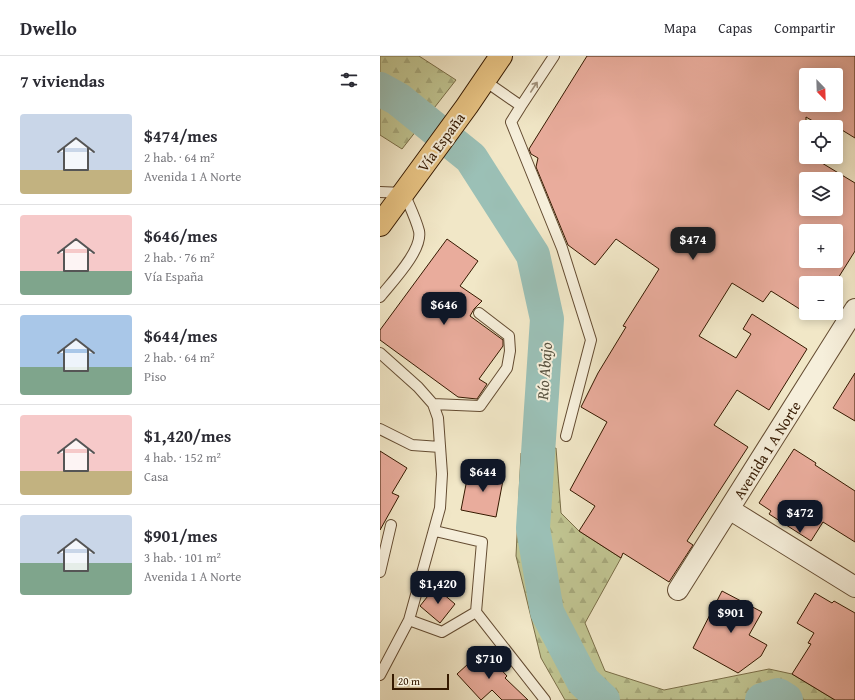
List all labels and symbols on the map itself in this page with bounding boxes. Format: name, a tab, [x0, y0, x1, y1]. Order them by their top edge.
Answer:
north arrow	[799, 68, 843, 112]
one-way arrow	[530, 81, 538, 92]
street label: Vía España	[412, 108, 470, 176]
pin: $474	[669, 227, 717, 261]
pin: $646	[420, 292, 468, 326]
water label: Río Abajo	[530, 341, 558, 402]
street label: Avenida 1 A Norte	[728, 397, 806, 503]
pin: $644	[459, 459, 507, 493]
pin: $472	[776, 500, 824, 534]
pin: $1,420	[405, 571, 471, 605]
pin: $901	[707, 600, 755, 634]
pin: $710	[465, 646, 513, 680]
scale bar	[392, 672, 449, 691]

